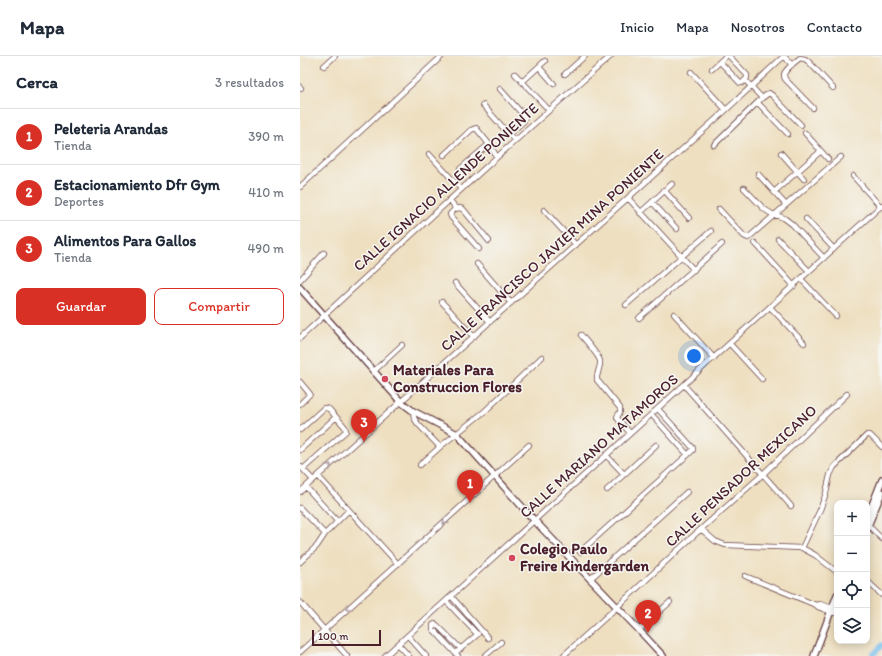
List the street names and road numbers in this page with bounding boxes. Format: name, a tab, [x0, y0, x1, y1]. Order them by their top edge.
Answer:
street label: CALLE IGNACIO ALLENDE PONIENTE	[350, 99, 542, 275]
street label: CALLE FRANCISCO JAVIER MINA PONIENTE	[437, 145, 667, 355]
street label: CALLE MARIANO MATAMOROS	[516, 370, 682, 522]
street label: CALLE PENSADOR MEXICANO	[662, 401, 820, 551]

